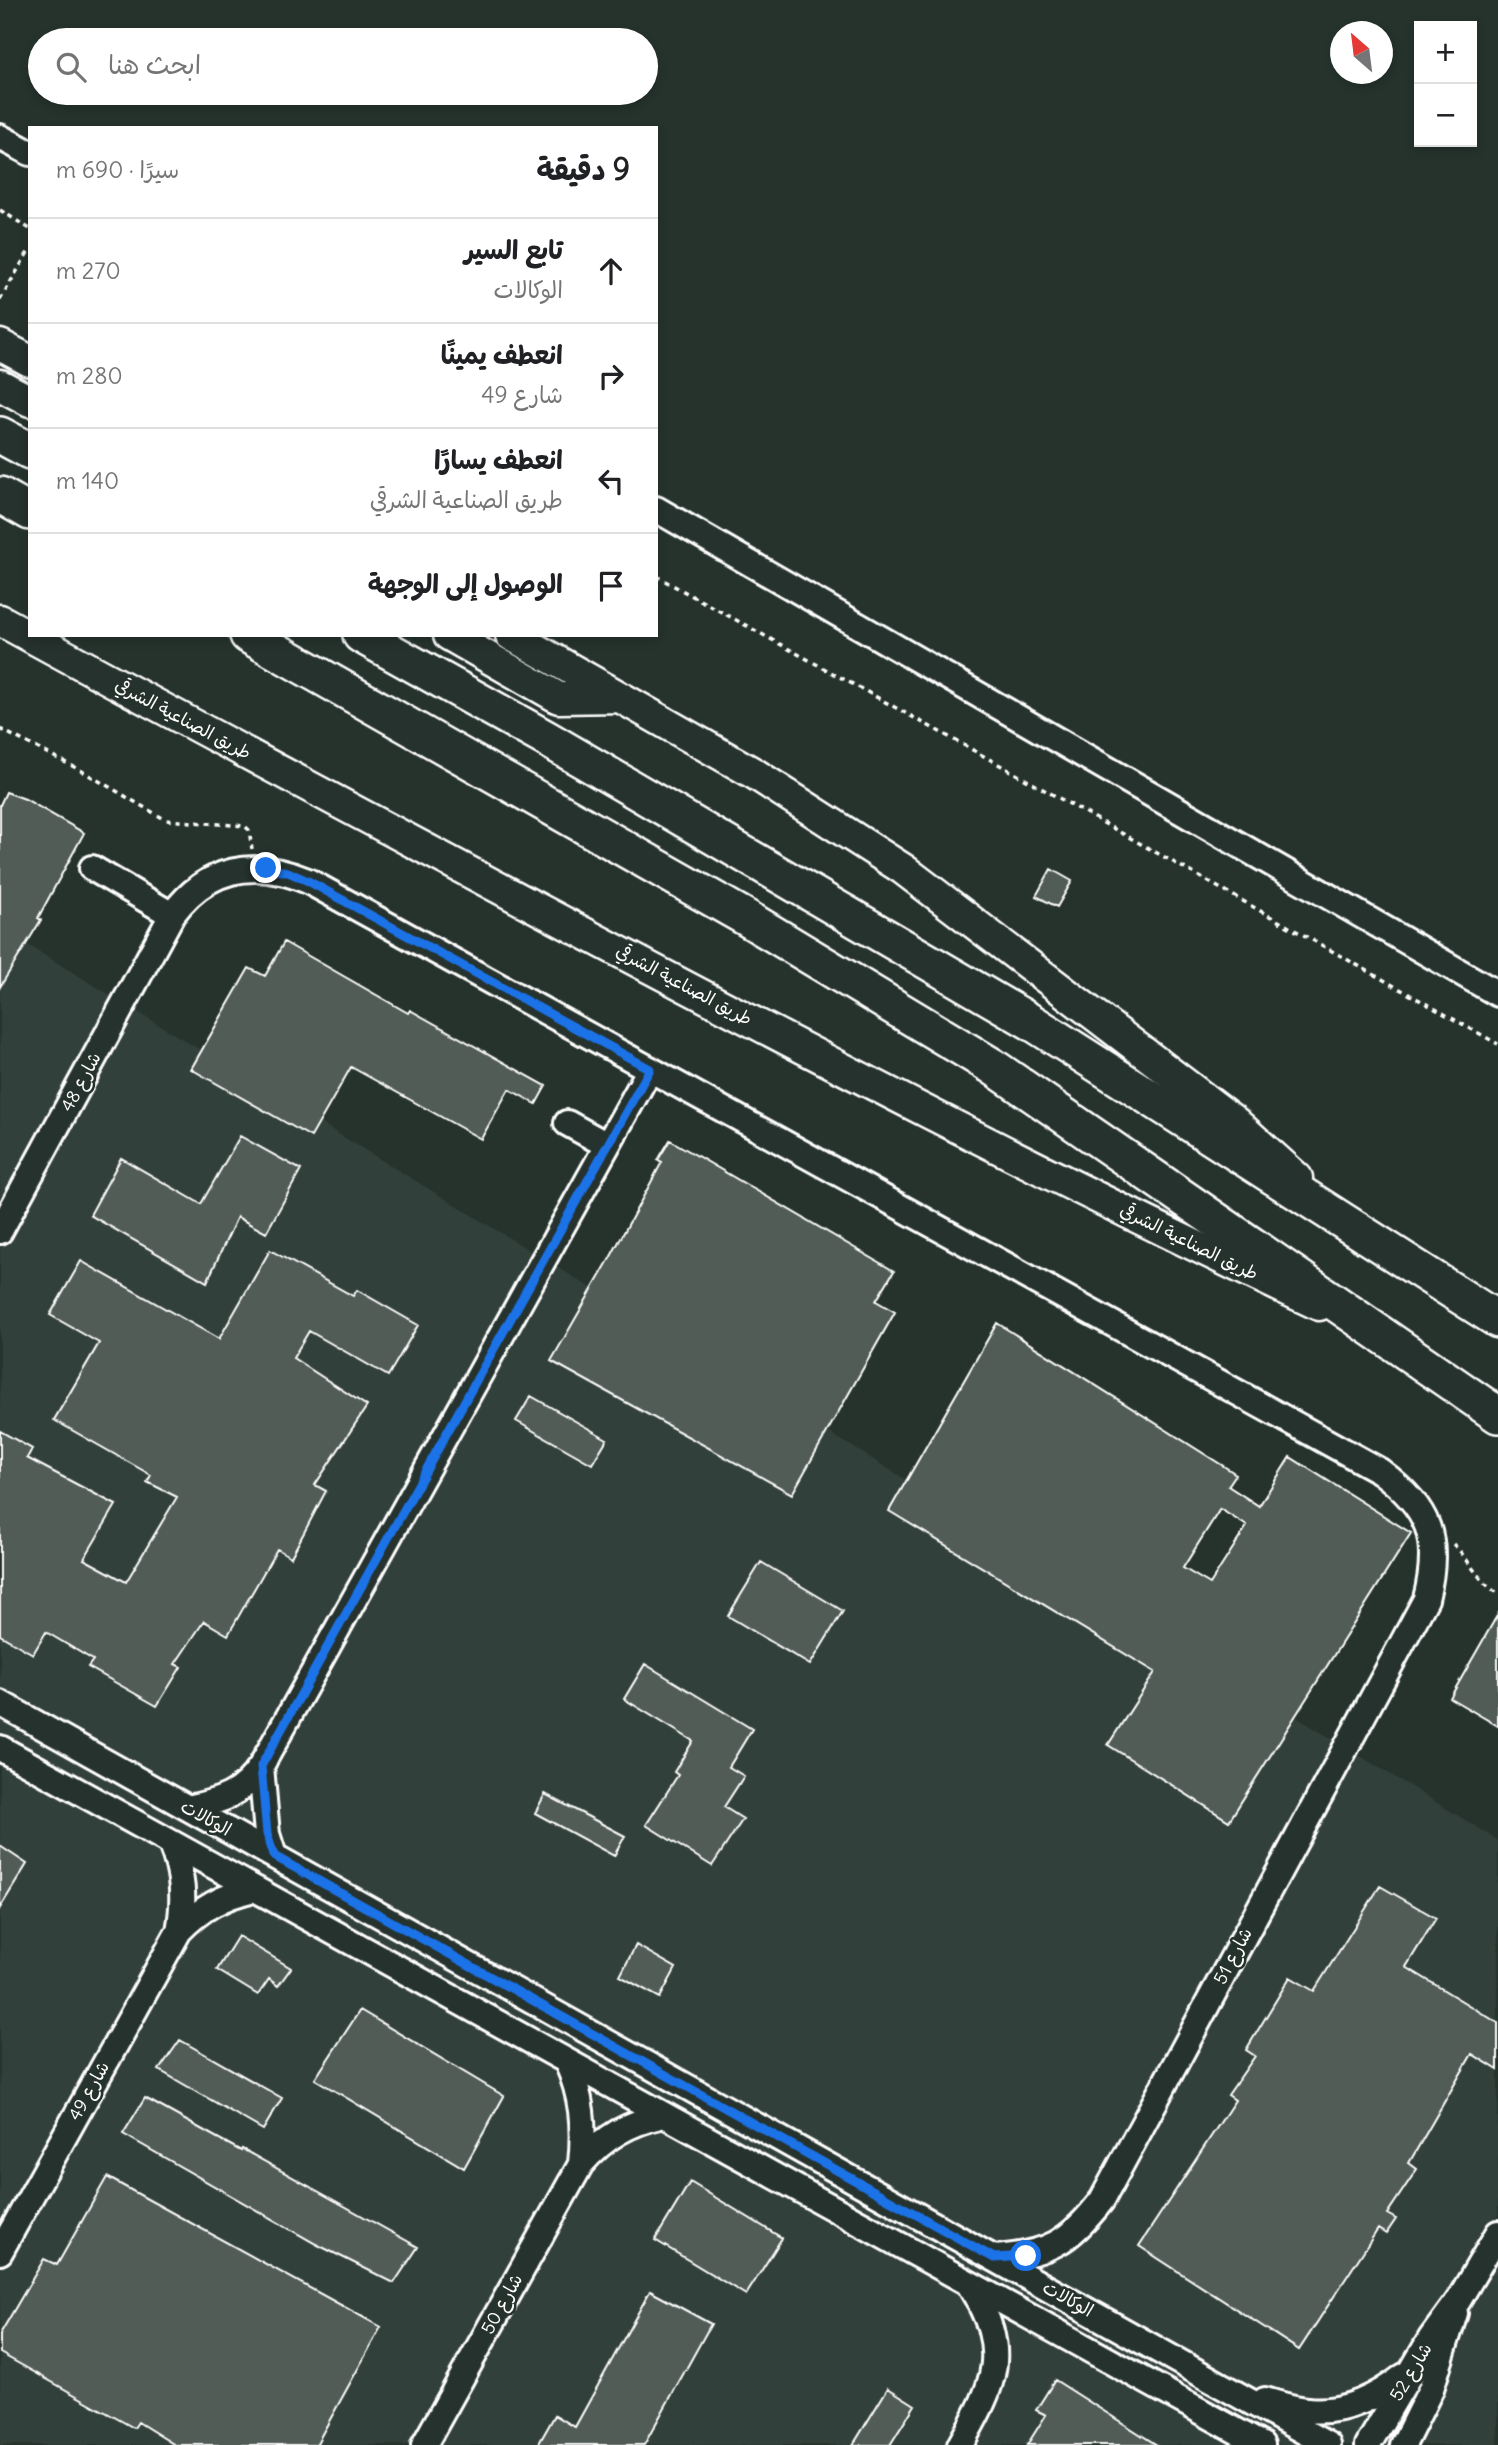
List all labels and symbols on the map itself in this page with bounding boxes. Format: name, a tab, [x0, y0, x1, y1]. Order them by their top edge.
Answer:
north arrow	[1330, 21, 1393, 84]
street label: طريق الصناعية الشرقي	[110, 673, 255, 766]
route end	[250, 852, 281, 883]
street label: طريق الصناعية الشرقي	[611, 939, 756, 1032]
street label: شارع 48	[55, 1048, 107, 1116]
street label: طريق الصناعية الشرقي	[1115, 1198, 1262, 1287]
street label: الوكالات	[177, 1794, 236, 1841]
street label: شارع 51	[1208, 1924, 1258, 1988]
street label: شارع 49	[63, 2057, 115, 2125]
route start	[1010, 2240, 1041, 2271]
street label: شارع 50	[476, 2270, 528, 2338]
street label: الوكالات	[1039, 2275, 1098, 2322]
street label: شارع 52	[1384, 2339, 1438, 2405]

